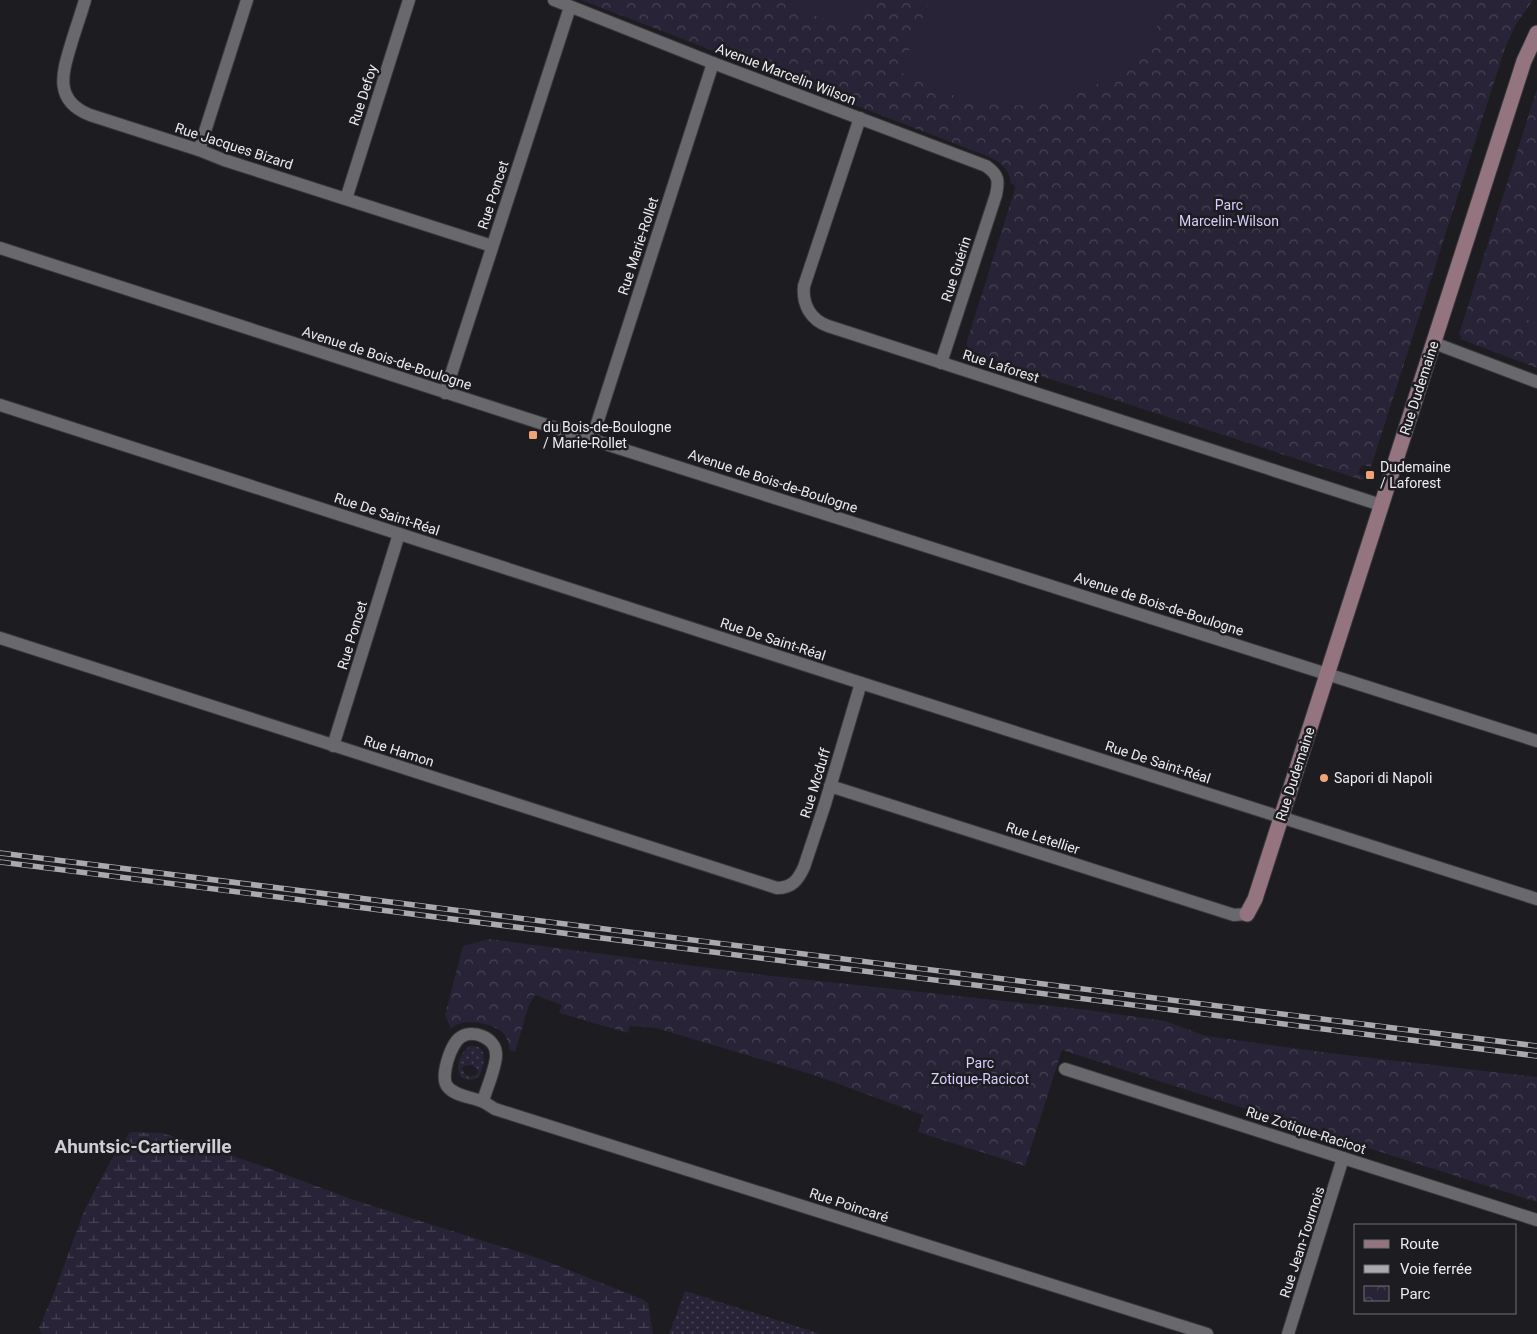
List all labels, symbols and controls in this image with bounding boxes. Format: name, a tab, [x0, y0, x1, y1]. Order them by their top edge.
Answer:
street label: Avenue Marcelin Wilson	[714, 40, 858, 108]
street label: Rue Defoy	[346, 62, 380, 128]
street label: Rue Jacques Bizard	[173, 119, 295, 173]
street label: Rue Poncet	[474, 158, 512, 231]
street label: Rue Marie-Rollet	[615, 195, 661, 297]
park label: Parc Marcelin-Wilson	[1179, 197, 1279, 229]
street label: Rue Guérin	[938, 234, 974, 304]
street label: Avenue de Bois-de-Boulogne	[300, 323, 474, 393]
street label: Rue Dudemaine	[1396, 339, 1442, 437]
street label: Rue Laforest	[961, 346, 1041, 386]
place label: du Bois-de-Boulogne / Marie-Rollet	[543, 419, 671, 451]
marker: du Bois-de-Boulogne / Marie-Rollet	[527, 429, 539, 441]
street label: Avenue de Bois-de-Boulogne	[686, 446, 860, 516]
place label: Dudemaine / Laforest	[1380, 459, 1451, 491]
marker: Dudemaine / Laforest	[1364, 469, 1376, 481]
street label: Rue De Saint-Réal	[332, 489, 442, 539]
street label: Avenue de Bois-de-Boulogne	[1072, 569, 1246, 639]
street label: Rue Poncet	[334, 598, 370, 671]
street label: Rue De Saint-Réal	[718, 614, 828, 664]
street label: Rue Dudemaine	[1272, 725, 1318, 823]
street label: Rue Hamon	[362, 732, 436, 770]
street label: Rue De Saint-Réal	[1103, 737, 1213, 787]
street label: Rue Mcduff	[797, 746, 833, 820]
place label: Sapori di Napoli	[1334, 770, 1432, 786]
marker: Sapori di Napoli	[1318, 772, 1330, 784]
street label: Rue Letellier	[1004, 819, 1082, 858]
park label: Parc Zotique-Racicot	[931, 1055, 1029, 1087]
street label: Rue Zotique-Racicot	[1244, 1103, 1368, 1157]
district label: Ahuntsic-Cartierville	[54, 1135, 232, 1158]
street label: Rue Jean-Tournois	[1276, 1184, 1328, 1300]
street label: Rue Poincaré	[807, 1185, 891, 1225]
legend	[1354, 1224, 1517, 1314]
text: Route	[1400, 1235, 1439, 1253]
text: Voie ferrée	[1400, 1260, 1472, 1278]
text: Parc	[1400, 1285, 1430, 1303]

